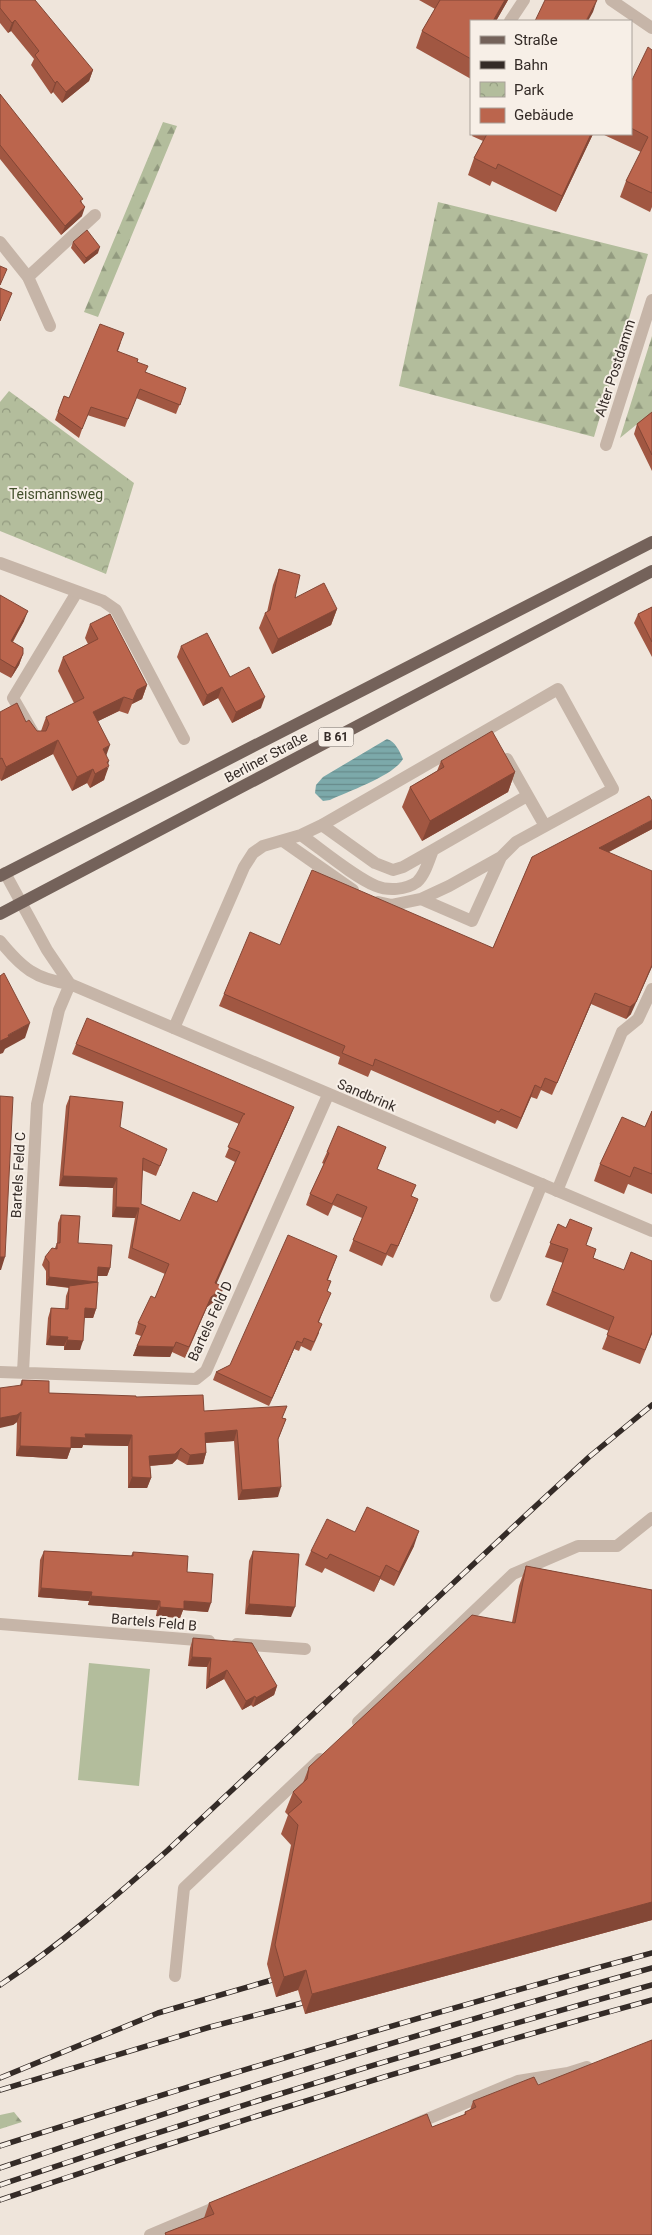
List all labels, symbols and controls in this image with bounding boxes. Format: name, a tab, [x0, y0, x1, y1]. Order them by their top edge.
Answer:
legend	[470, 20, 632, 135]
text: Straße	[514, 31, 558, 49]
text: Bahn	[514, 56, 548, 74]
text: Park	[514, 81, 545, 99]
text: Gebäude	[514, 106, 573, 124]
street label: Alter Postdamm	[592, 317, 638, 419]
park label: Teismannsweg	[9, 486, 103, 502]
street label: Berliner Straße	[222, 728, 310, 786]
road number: B 61	[318, 728, 354, 746]
street label: Sandbrink	[335, 1075, 400, 1115]
street label: Bartels Feld C	[8, 1131, 28, 1219]
street label: Bartels Feld D	[184, 1278, 236, 1364]
street label: Bartels Feld B	[110, 1610, 198, 1634]

